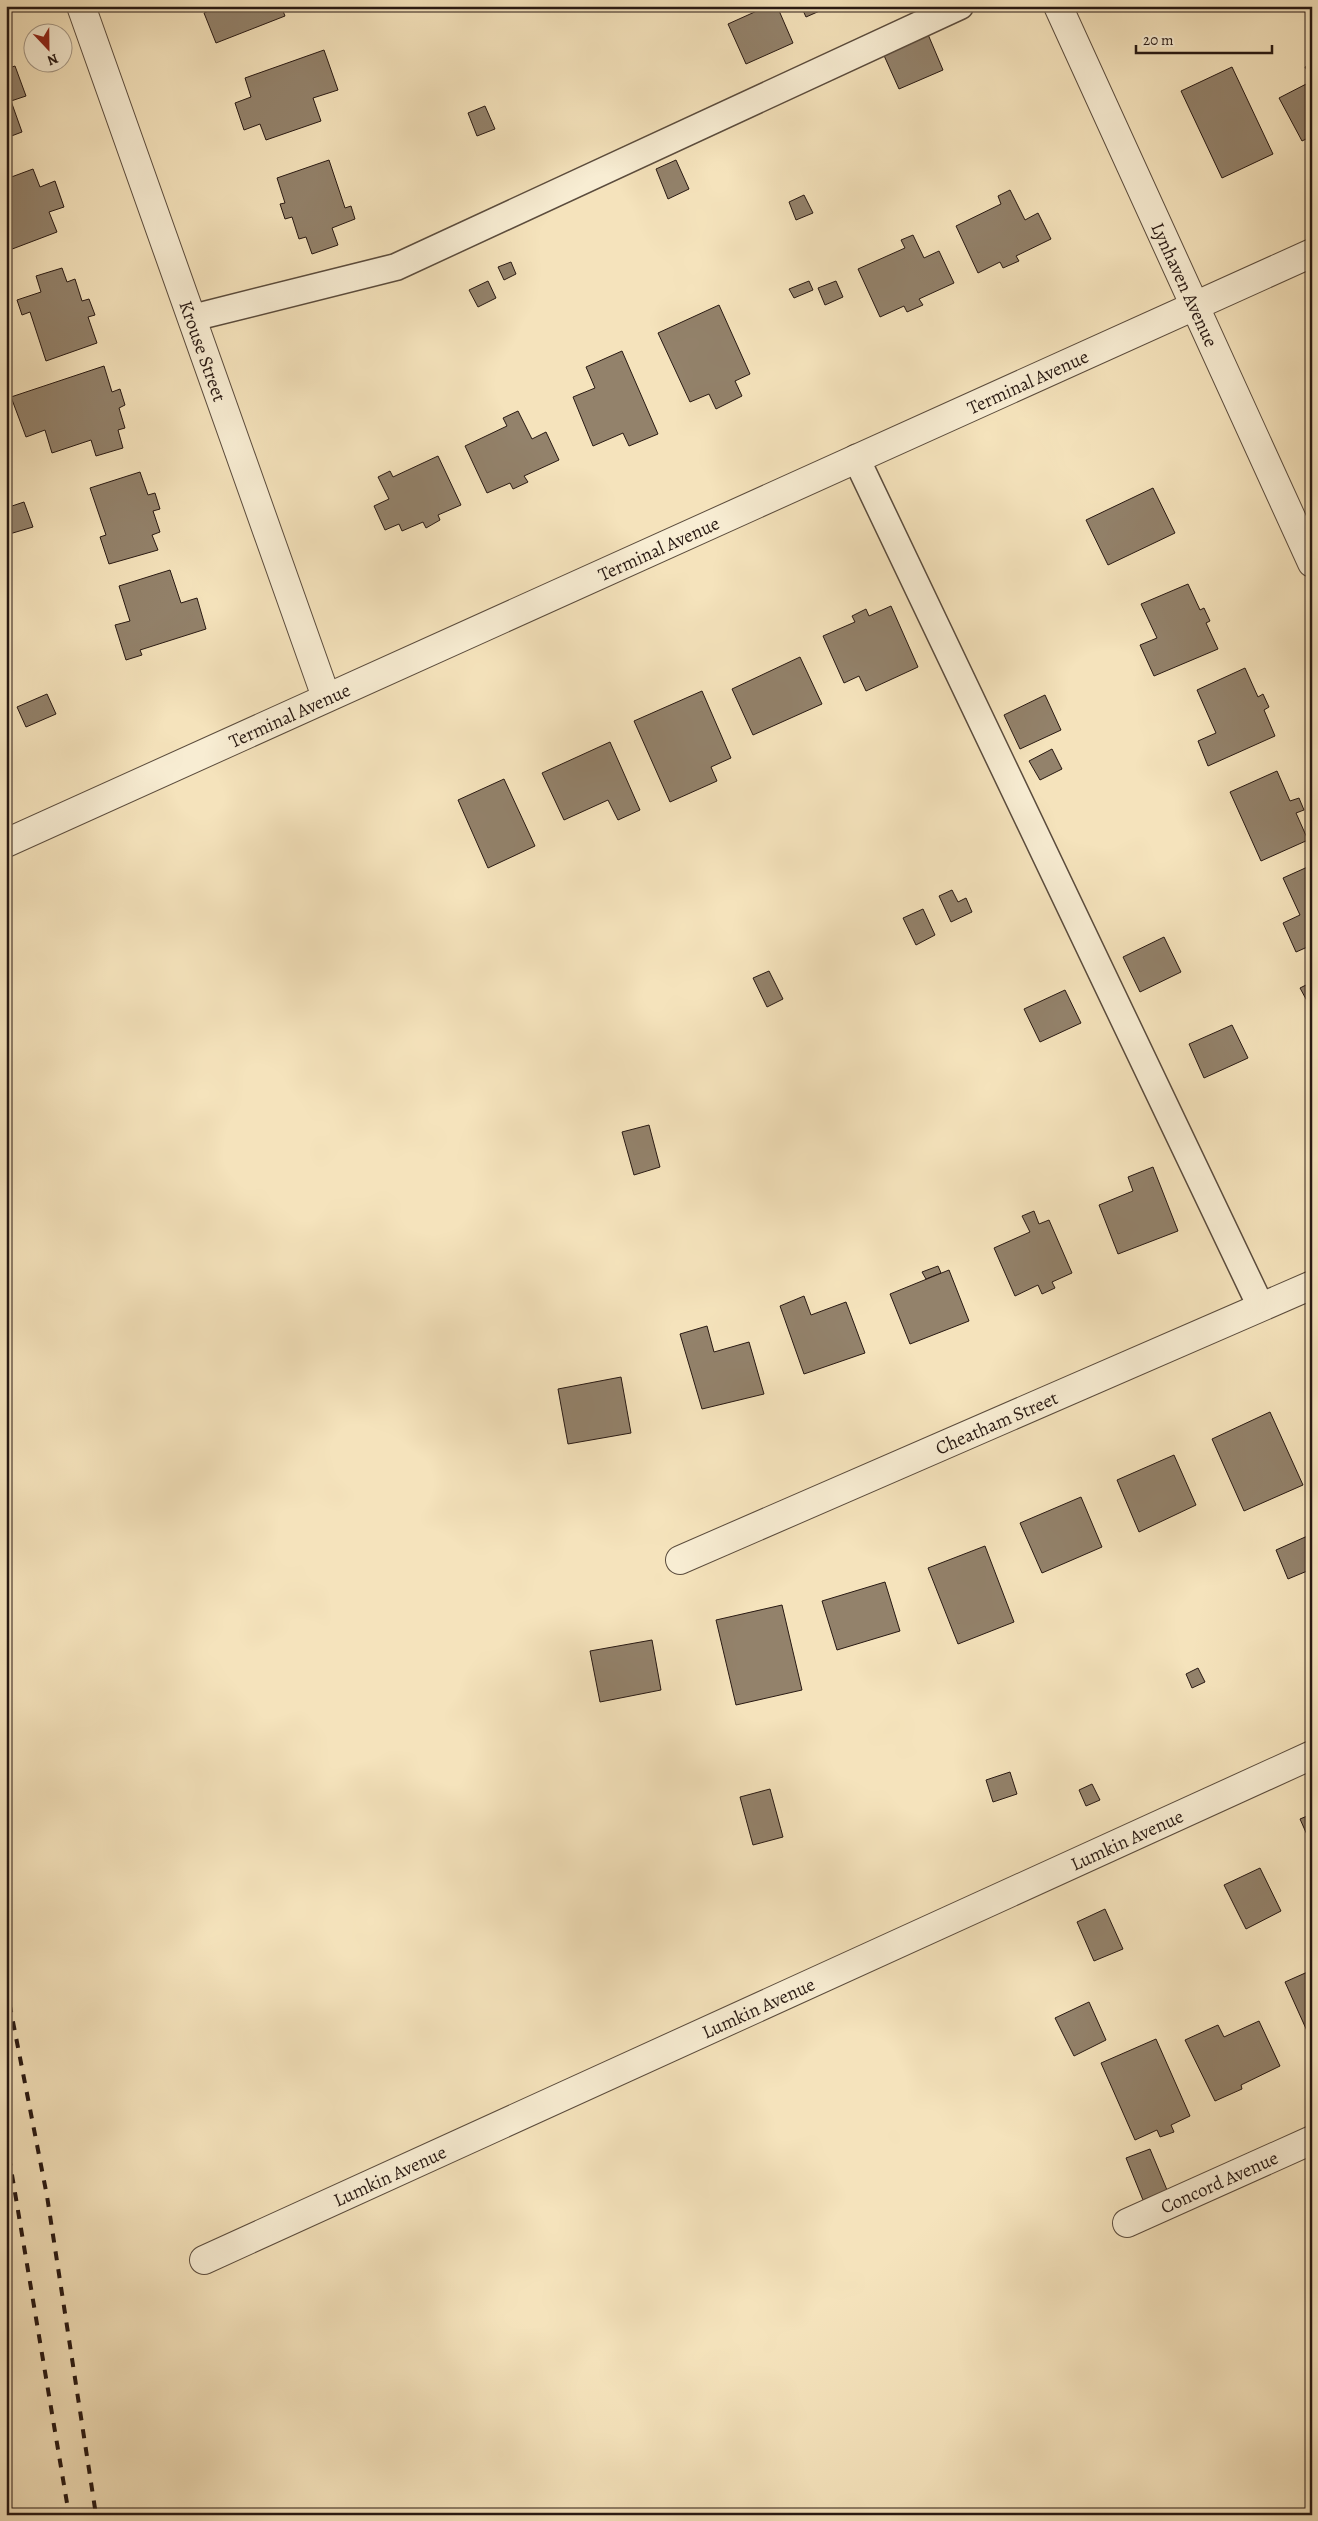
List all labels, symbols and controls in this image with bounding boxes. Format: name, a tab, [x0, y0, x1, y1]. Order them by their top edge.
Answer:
north arrow	[22, 22, 72, 72]
scale bar	[1136, 22, 1272, 54]
text: 20 m	[1143, 30, 1174, 50]
text: N	[44, 49, 61, 70]
street label: Lynhaven Avenue	[1144, 218, 1224, 351]
street label: Krouse Street	[172, 297, 232, 405]
street label: Terminal Avenue	[963, 344, 1093, 421]
street label: Terminal Avenue	[594, 510, 724, 588]
street label: Terminal Avenue	[225, 677, 355, 755]
street label: Cheatham Street	[931, 1385, 1062, 1461]
street label: Lumkin Avenue	[1066, 1803, 1188, 1877]
street label: Lumkin Avenue	[698, 1971, 819, 2045]
street label: Lumkin Avenue	[329, 2139, 451, 2213]
street label: Concord Avenue	[1157, 2145, 1283, 2220]

